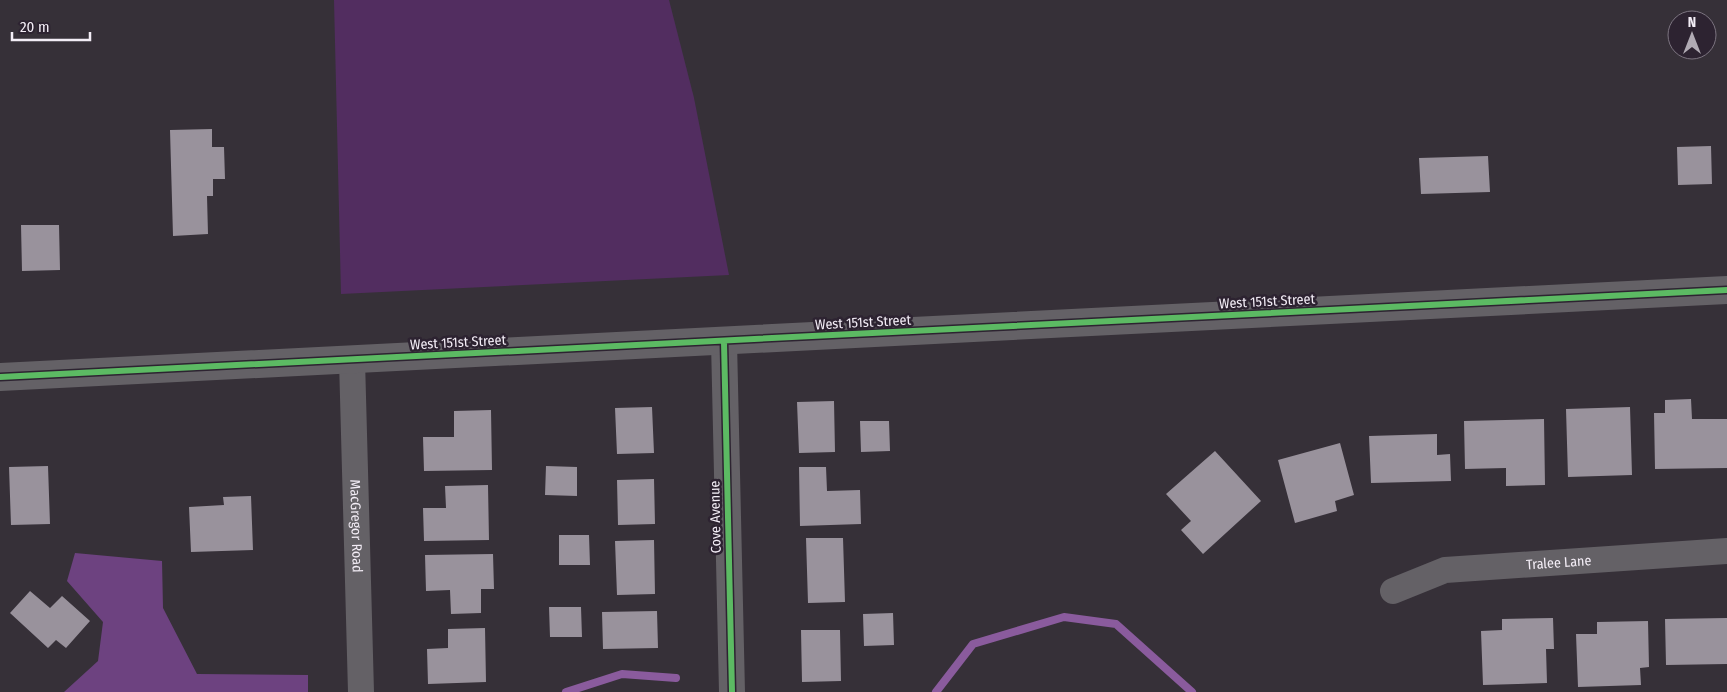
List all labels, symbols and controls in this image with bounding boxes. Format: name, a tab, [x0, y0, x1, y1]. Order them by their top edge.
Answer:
scale bar	[12, 10, 90, 42]
north arrow	[1667, 10, 1717, 60]
text: N	[1688, 14, 1696, 31]
text: 20 m	[20, 18, 50, 36]
street label: West 151st Street	[1219, 290, 1316, 313]
street label: West 151st Street	[815, 311, 912, 334]
street label: West 151st Street	[410, 331, 507, 354]
street label: MacGregor Road	[346, 479, 366, 573]
street label: Cove Avenue	[706, 480, 725, 553]
street label: Tralee Lane	[1526, 552, 1592, 574]

